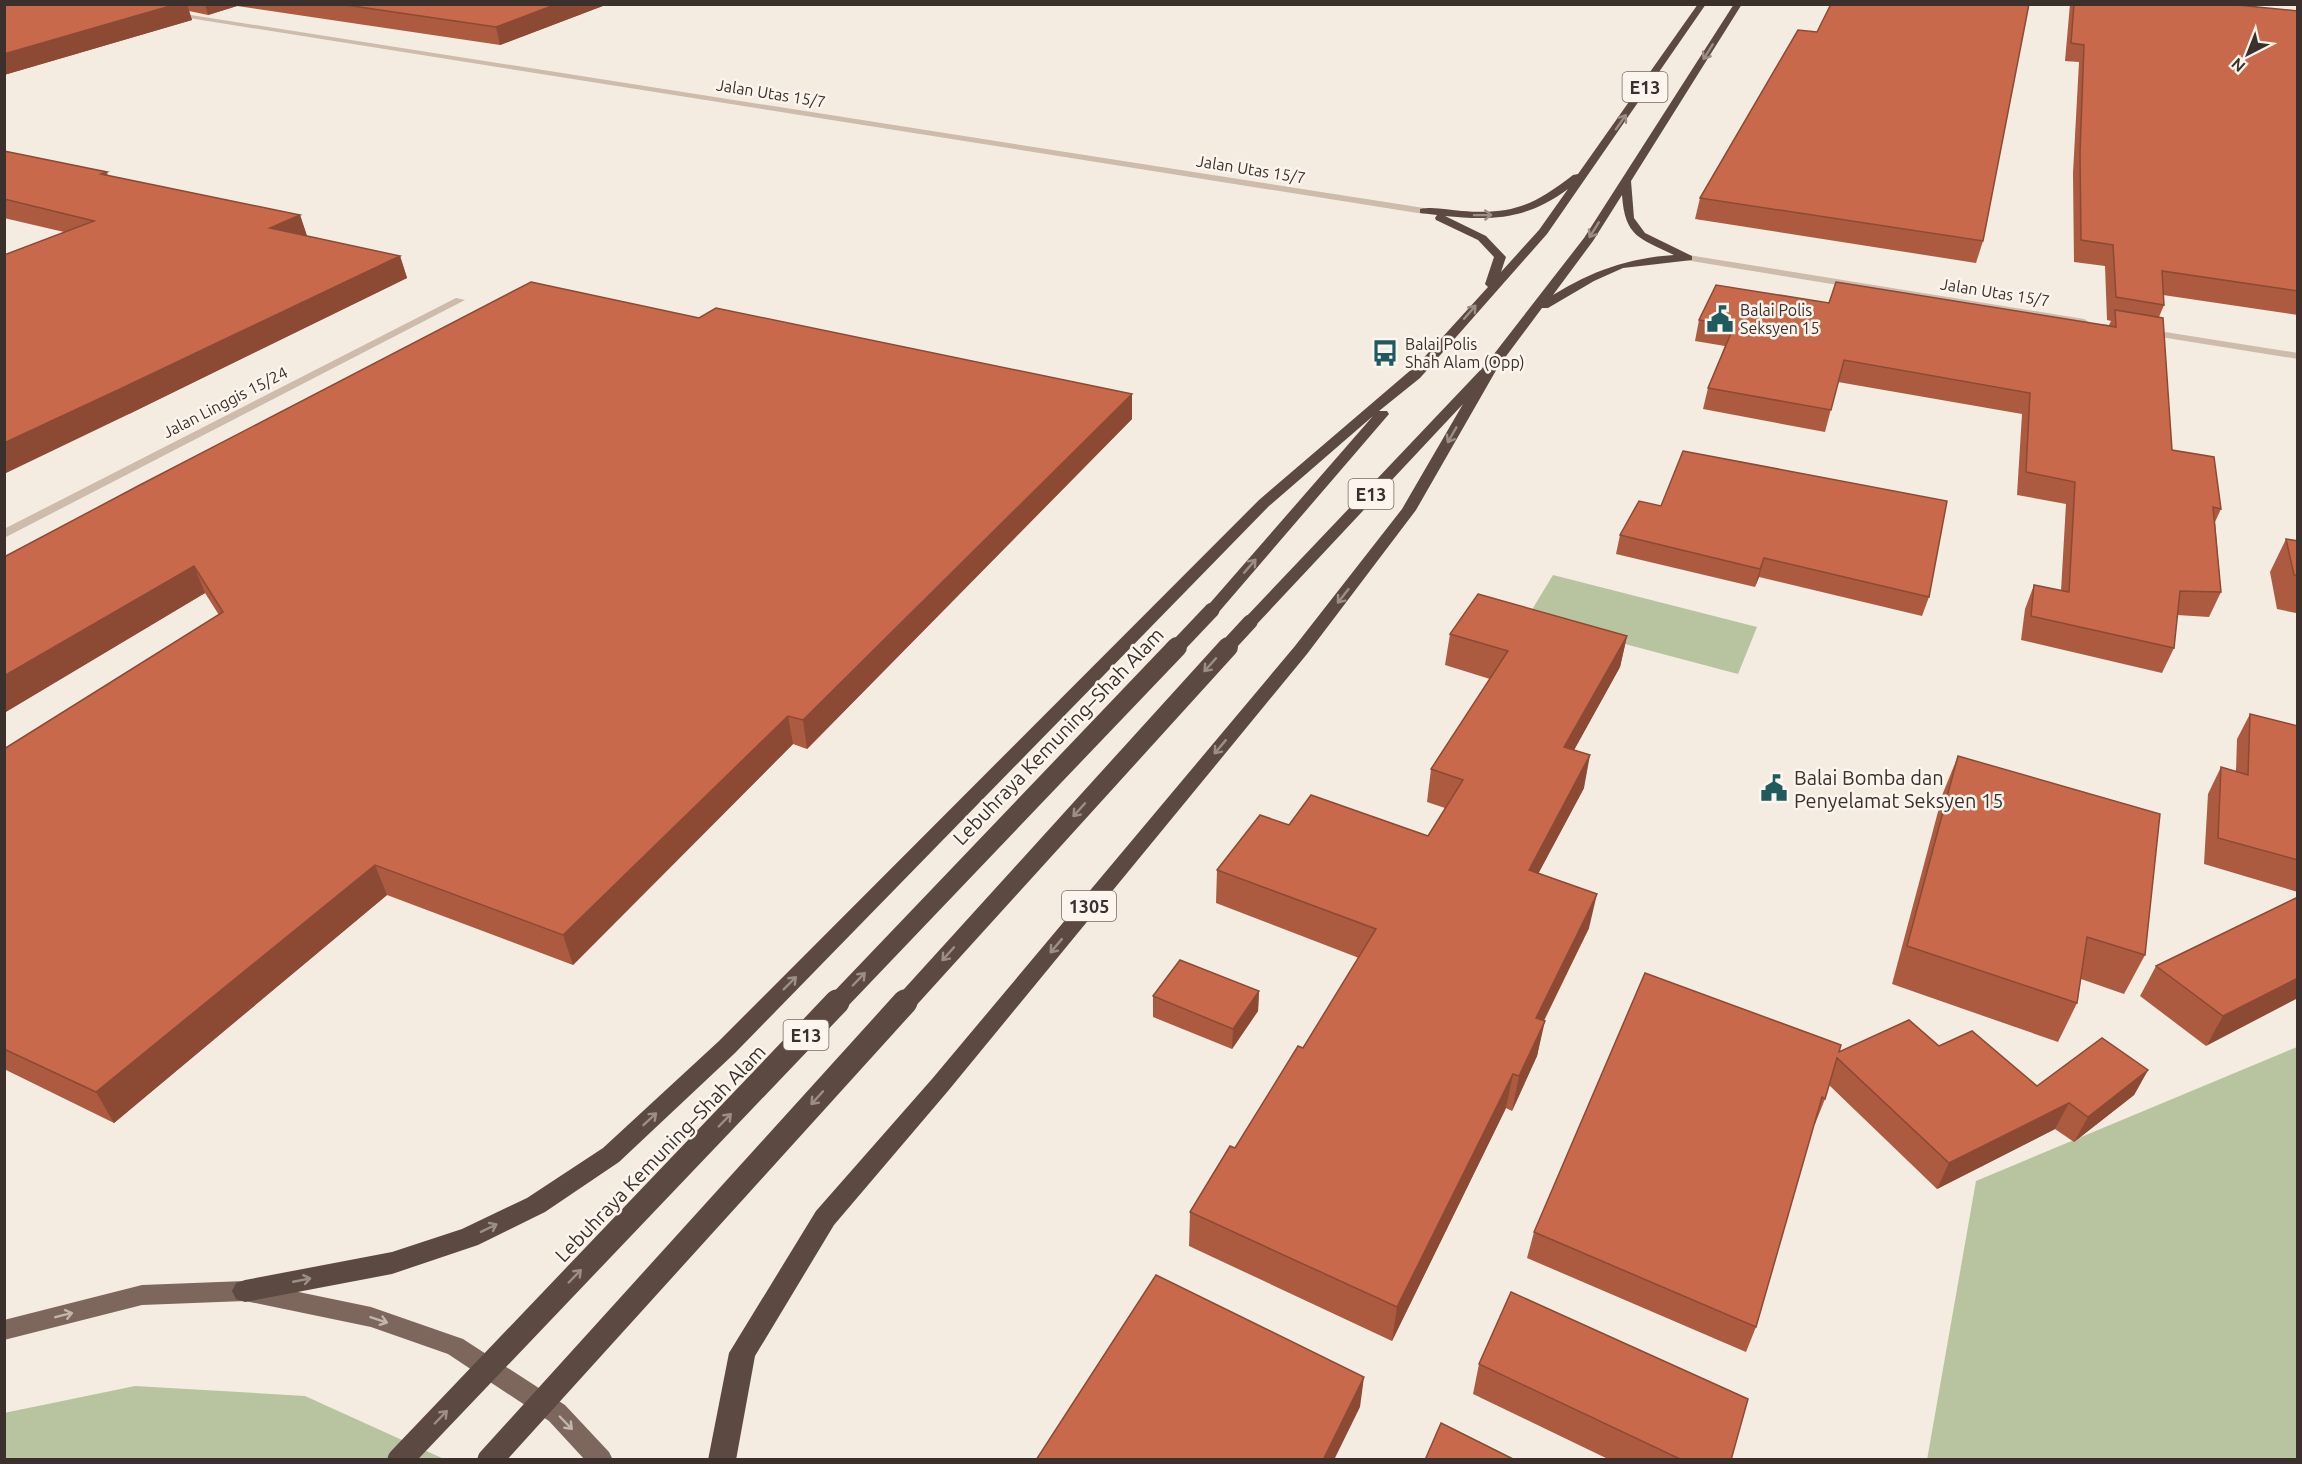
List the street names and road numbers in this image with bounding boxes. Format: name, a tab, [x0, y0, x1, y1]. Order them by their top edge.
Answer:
road number: E13	[1622, 72, 1668, 102]
street label: Jalan Utas 15/7	[715, 75, 827, 111]
street label: Jalan Utas 15/7	[1195, 151, 1307, 187]
street label: Jalan Utas 15/7	[1939, 274, 2051, 310]
street label: Jalan Linggis 15/24	[160, 363, 290, 441]
road number: E13	[1348, 479, 1394, 509]
street label: Lebuhraya Kemuning–Shah Alam	[948, 623, 1168, 849]
road number: 1305	[1062, 891, 1116, 921]
road number: E13	[784, 1020, 828, 1050]
street label: Lebuhraya Kemuning–Shah Alam	[550, 1040, 770, 1266]

